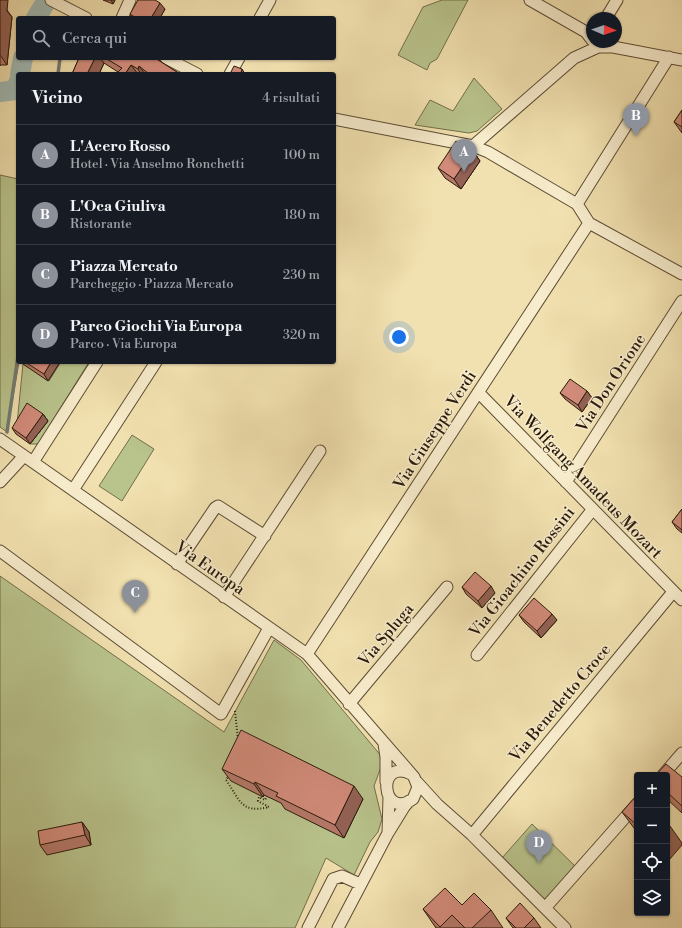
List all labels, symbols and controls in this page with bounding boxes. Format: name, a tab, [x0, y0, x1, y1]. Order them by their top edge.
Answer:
north arrow	[586, 12, 622, 48]
search box	[16, 16, 336, 60]
icon: search	[30, 27, 52, 49]
text: Cerca qui	[62, 29, 127, 48]
text: Vicino	[32, 87, 83, 109]
text: 4 risultati	[262, 90, 320, 106]
pin: B	[623, 103, 649, 136]
text: L'Acero Rosso	[70, 137, 170, 156]
pin: A	[451, 139, 477, 172]
text: A	[40, 147, 50, 163]
text: 100 m	[284, 147, 320, 163]
text: Hotel · Via Anselmo Ronchetti	[70, 156, 245, 172]
text: L'Oca Giuliva	[70, 197, 166, 216]
text: B	[40, 207, 50, 223]
text: 180 m	[284, 207, 320, 223]
text: Ristorante	[70, 216, 132, 232]
text: Piazza Mercato	[70, 257, 178, 276]
text: C	[40, 267, 50, 283]
text: 230 m	[283, 267, 320, 283]
text: Parcheggio · Piazza Mercato	[70, 276, 234, 292]
text: Parco Giochi Via Europa	[70, 317, 242, 336]
text: D	[40, 327, 50, 343]
text: 320 m	[283, 327, 320, 343]
your location	[389, 327, 409, 347]
street label: Via Don Orione	[571, 330, 650, 437]
text: Parco · Via Europa	[70, 336, 177, 352]
street label: Via Giuseppe Verdi	[389, 367, 481, 494]
street label: Via Wolfgang Amadeus Mozart	[499, 390, 667, 563]
street label: Via Gioachino Rossini	[464, 503, 579, 642]
street label: Via Europa	[170, 536, 249, 600]
pin: C	[122, 580, 148, 613]
street label: Via Spluga	[353, 599, 419, 671]
street label: Via Benedetto Croce	[504, 640, 615, 767]
map controls	[634, 772, 670, 916]
button: +	[634, 772, 670, 808]
button: −	[634, 808, 670, 844]
pin: D	[526, 830, 552, 863]
button: locate	[634, 844, 670, 880]
button: layers	[634, 880, 670, 916]

